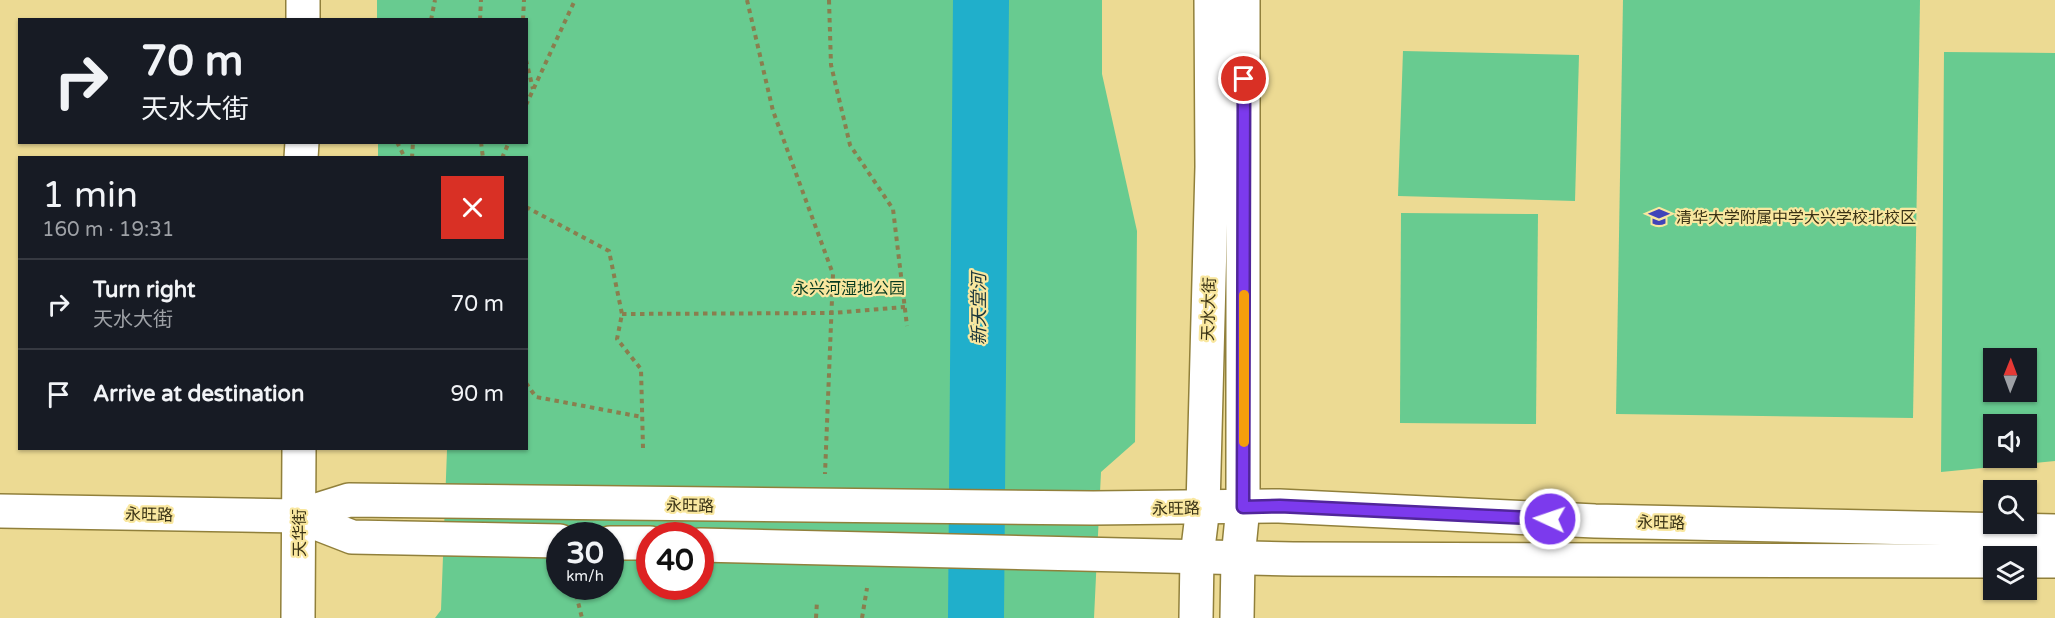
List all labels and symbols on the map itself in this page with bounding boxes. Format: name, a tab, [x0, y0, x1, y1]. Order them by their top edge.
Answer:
pin	[1218, 53, 1269, 104]
school or university icon: 清华大学附属中学大兴学校北校区	[1647, 205, 1671, 229]
place label: 清华大学附属中学大兴学校北校区	[1676, 208, 1916, 228]
water label: 新天堂河	[968, 270, 990, 345]
street label: 天水大街	[1198, 277, 1220, 341]
park label: 永兴河湿地公园	[793, 279, 905, 299]
north arrow	[1983, 348, 2037, 402]
position arrow	[1518, 487, 1582, 551]
street label: 永旺路	[666, 496, 714, 516]
street label: 永旺路	[1152, 499, 1200, 519]
street label: 永旺路	[125, 505, 173, 525]
street label: 天华街	[290, 509, 310, 557]
street label: 永旺路	[1637, 513, 1685, 533]
speed limit sign: 40	[636, 522, 714, 600]

